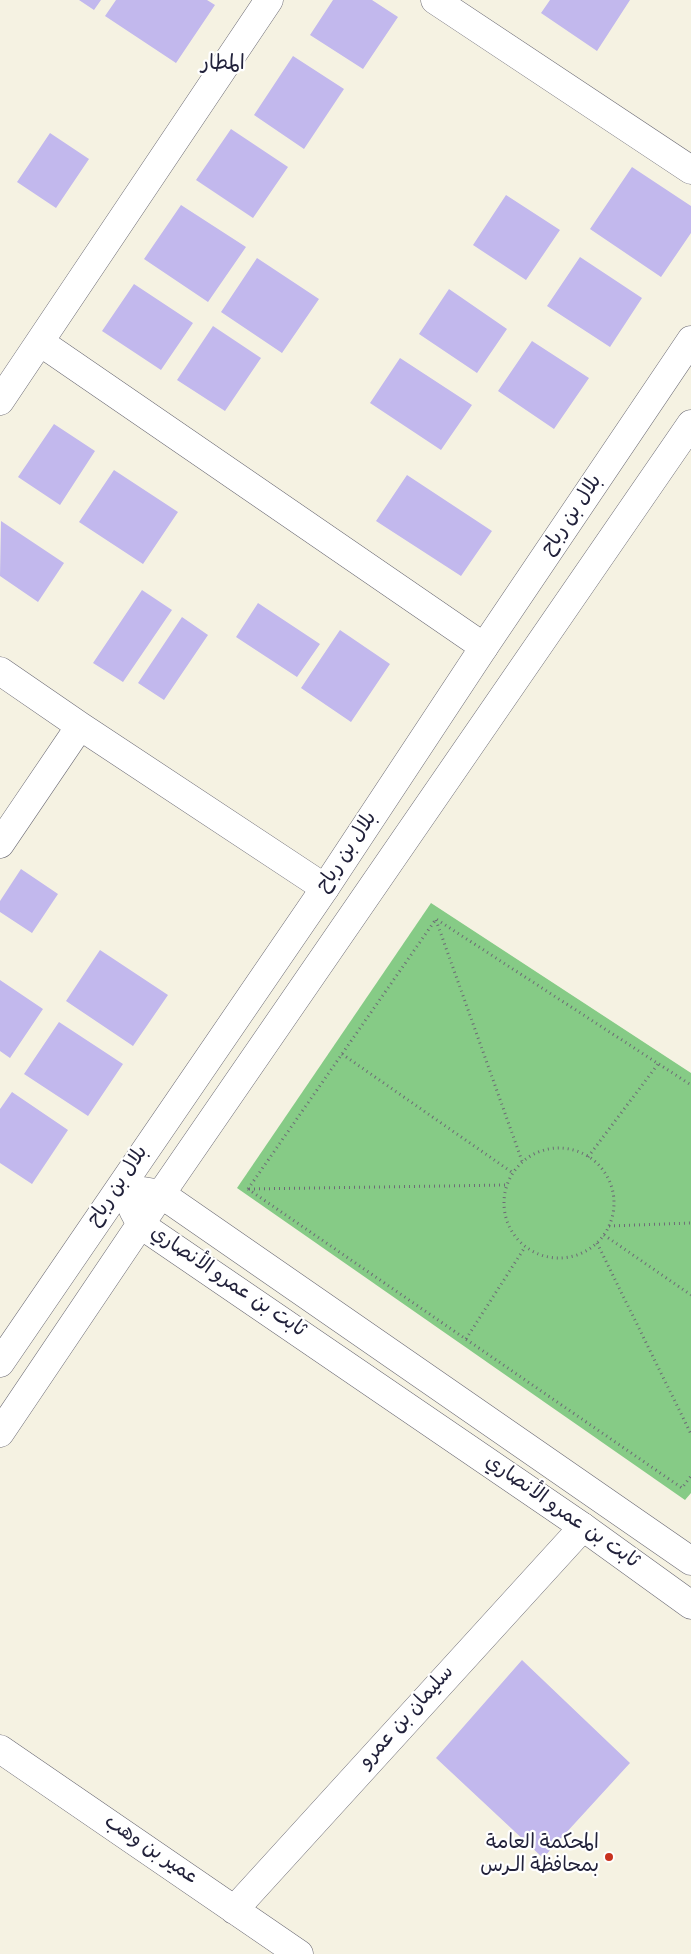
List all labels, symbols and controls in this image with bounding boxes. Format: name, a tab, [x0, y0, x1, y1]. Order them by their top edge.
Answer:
district label: المطار	[201, 53, 245, 79]
street label: بلال بن رباح	[537, 471, 609, 561]
street label: بلال بن رباح	[312, 808, 384, 898]
street label: بلال بن رباح	[83, 1142, 155, 1232]
street label: ثابت بن عمرو الأنصاري	[145, 1222, 309, 1344]
street label: ثابت بن عمرو الأنصاري	[480, 1451, 642, 1575]
street label: سليمان بن عمرو	[356, 1662, 460, 1774]
street label: عمير بن وهب	[99, 1811, 201, 1891]
place label: المحكمة العامة بمحافظة الـرس	[480, 1833, 599, 1880]
marker: المحكمة العامة بمحافظة الـرس	[603, 1851, 615, 1863]

